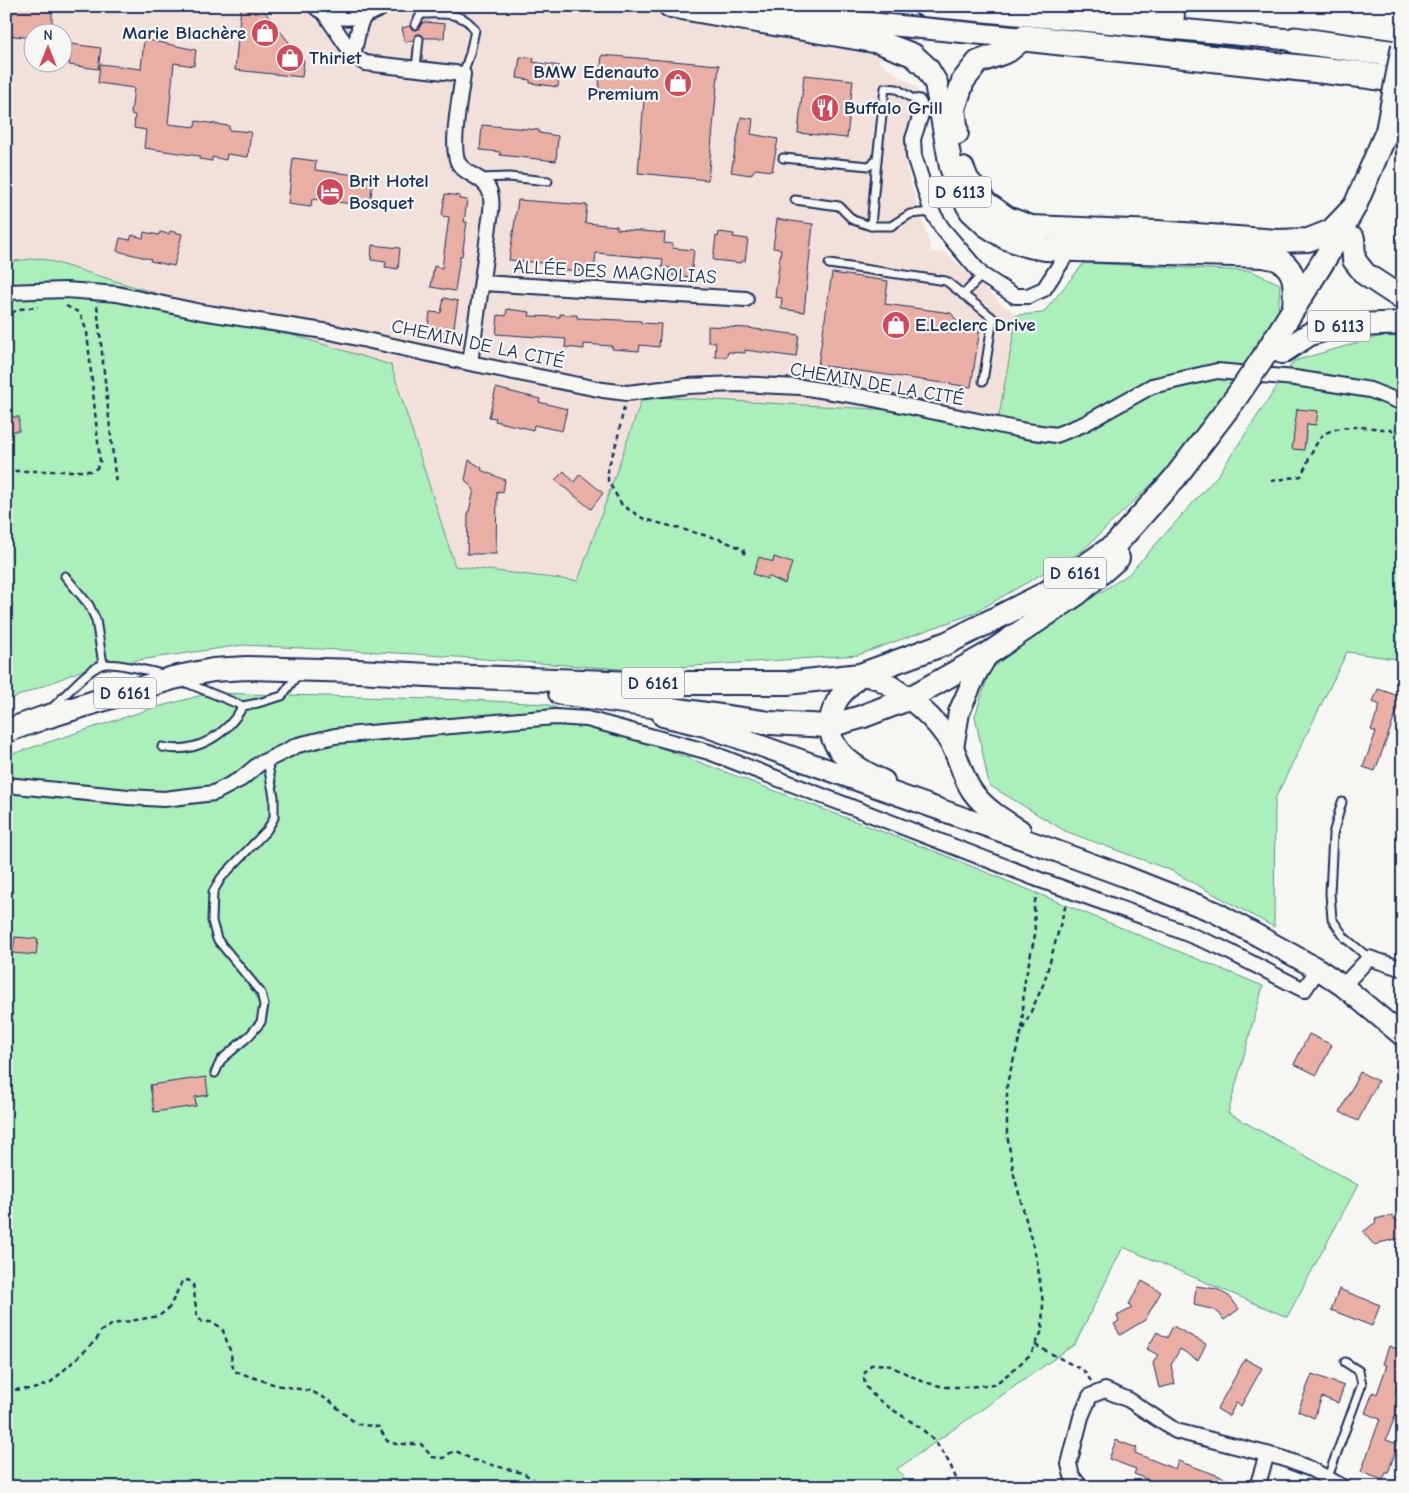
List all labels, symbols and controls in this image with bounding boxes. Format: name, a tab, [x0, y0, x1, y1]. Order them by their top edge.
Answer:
shop icon: Marie Blachère	[250, 18, 280, 48]
north arrow	[22, 22, 72, 72]
place label: Marie Blachère	[122, 22, 246, 44]
text: N	[43, 27, 53, 44]
shop icon: Thiriet	[275, 43, 305, 73]
place label: Thiriet	[309, 47, 362, 69]
place label: BMW Edenauto Premium	[533, 61, 659, 105]
shop icon: BMW Edenauto Premium	[663, 68, 693, 98]
restaurant icon: Buffalo Grill	[810, 93, 840, 123]
place label: Buffalo Grill	[844, 97, 943, 119]
place label: Brit Hotel Bosquet	[349, 170, 429, 214]
road number: D 6113	[929, 176, 991, 208]
hotel icon: Brit Hotel Bosquet	[315, 177, 345, 207]
street label: ALLÉE DES MAGNOLIAS	[513, 256, 717, 288]
shop icon: E.Leclerc Drive	[881, 310, 911, 340]
road number: D 6113	[1308, 310, 1370, 342]
place label: E.Leclerc Drive	[915, 314, 1036, 336]
street label: CHEMIN DE LA CITÉ	[390, 315, 566, 373]
street label: CHEMIN DE LA CITÉ	[788, 358, 966, 410]
road number: D 6161	[1044, 558, 1106, 588]
road number: D 6161	[622, 668, 684, 698]
road number: D 6161	[94, 678, 156, 708]

